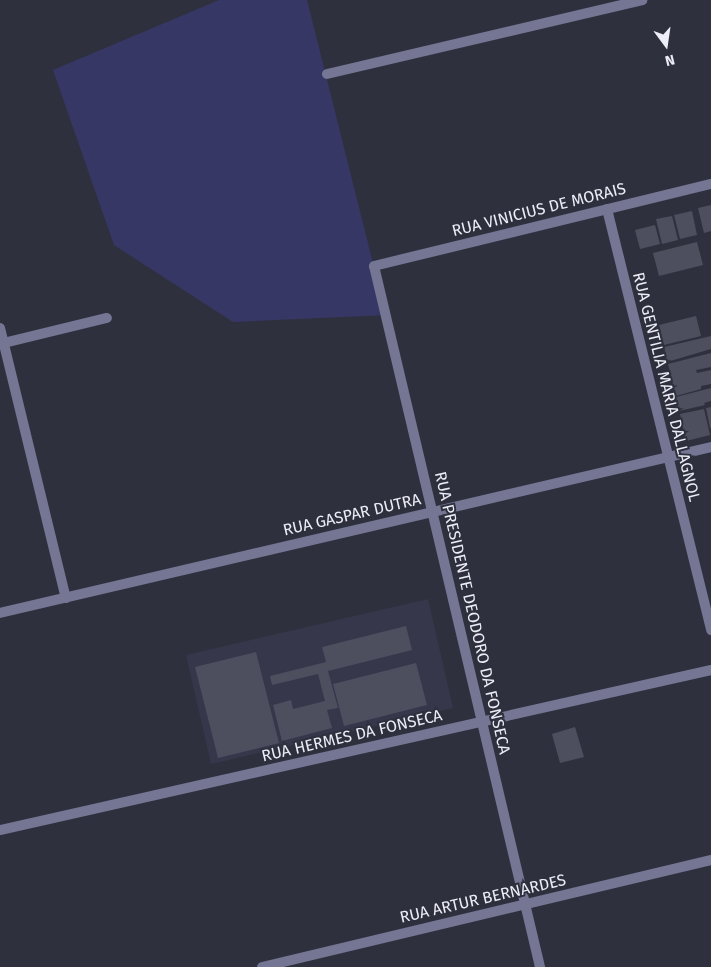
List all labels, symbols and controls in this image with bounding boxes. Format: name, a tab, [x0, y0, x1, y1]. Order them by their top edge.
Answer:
north arrow	[641, 20, 691, 70]
text: N	[663, 51, 676, 69]
street label: RUA VINICIUS DE MORAIS	[450, 179, 628, 241]
street label: RUA GENTILIA MARIA DALLAGNOL	[628, 270, 704, 504]
street label: RUA PRESIDENTE DEODORO DA FONSECA	[430, 470, 514, 756]
street label: RUA GASPAR DUTRA	[281, 490, 423, 540]
street label: RUA HERMES DA FONSECA	[260, 706, 444, 766]
street label: RUA ARTUR BERNARDES	[398, 871, 568, 927]

